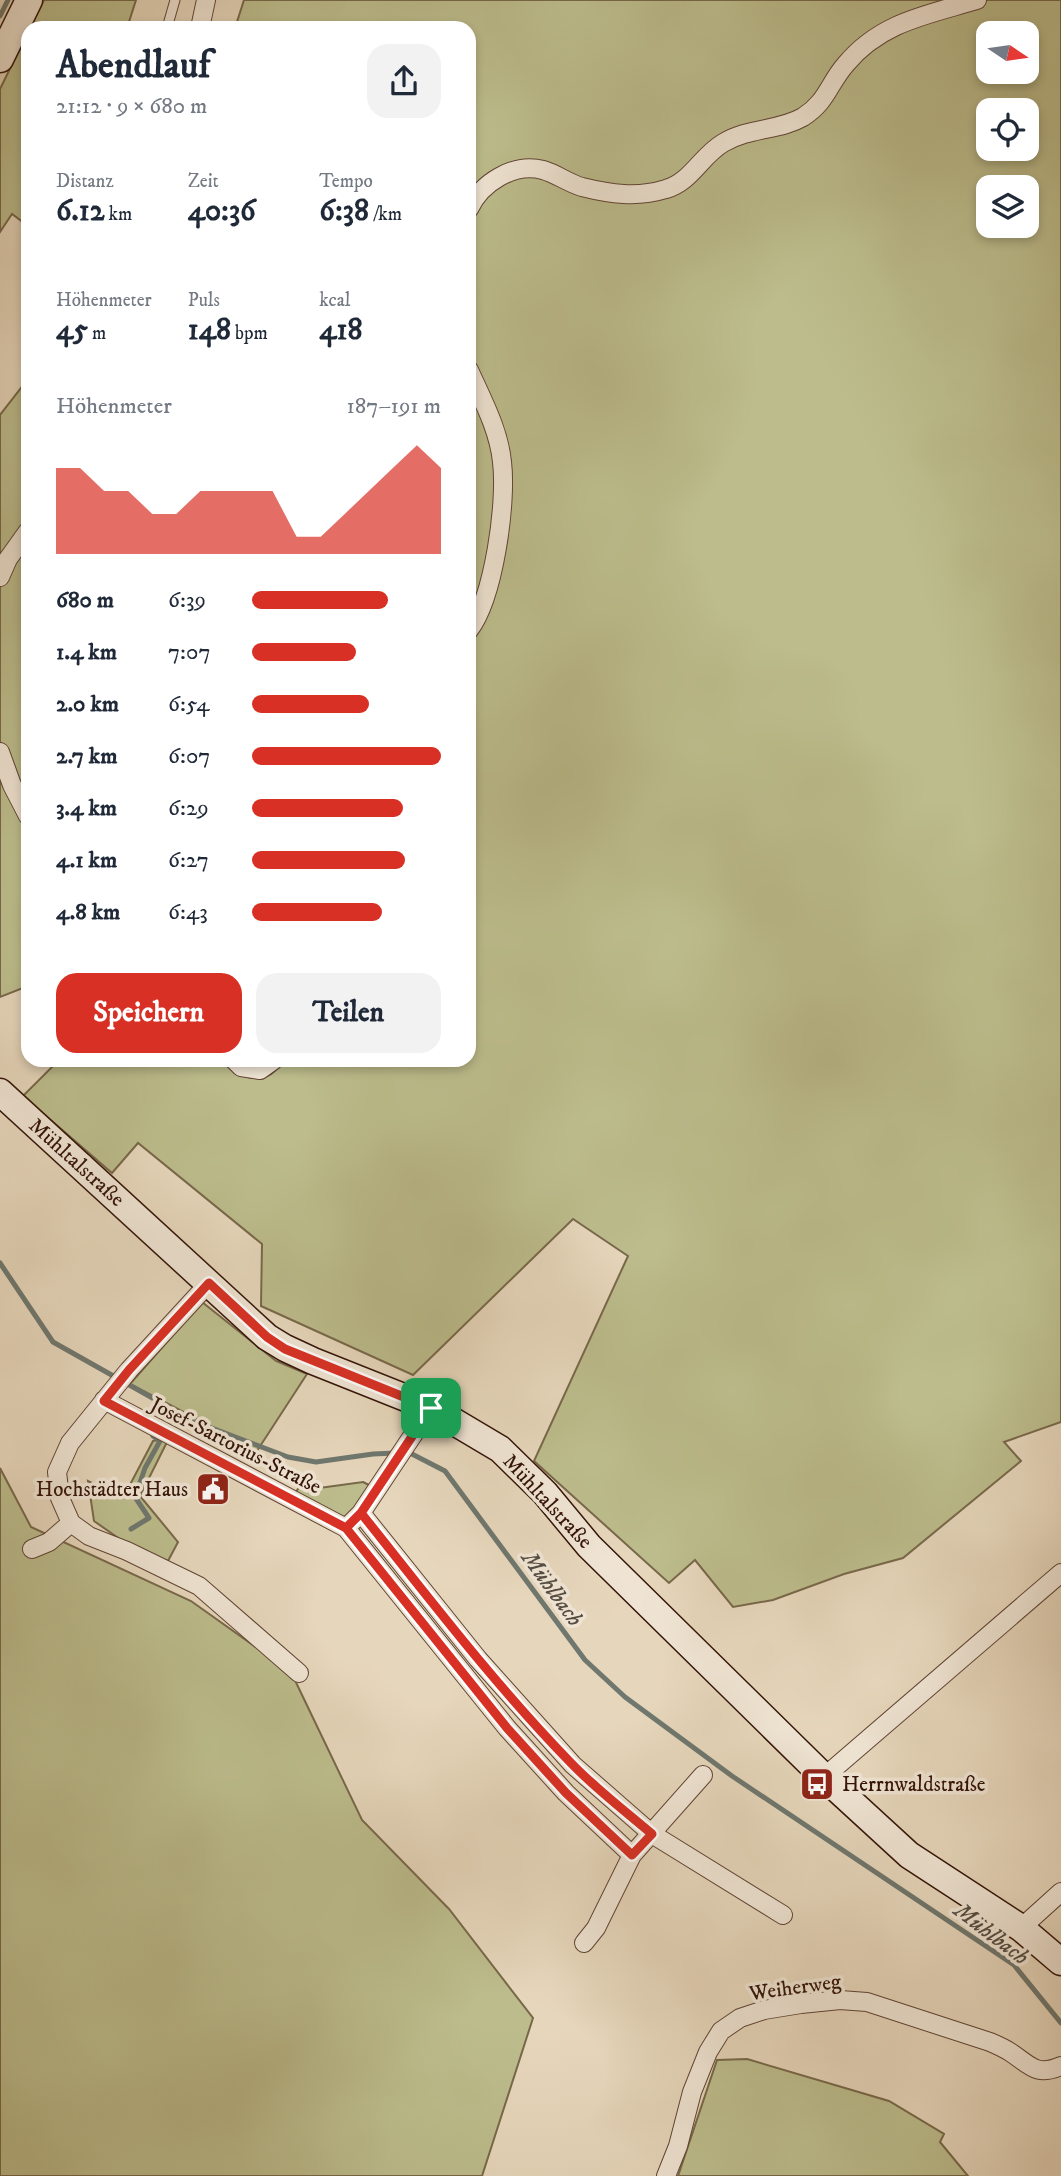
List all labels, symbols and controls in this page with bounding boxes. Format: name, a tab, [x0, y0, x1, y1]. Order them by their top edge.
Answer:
north arrow	[976, 21, 1040, 84]
map controls	[976, 21, 1039, 238]
text: Abendlauf	[56, 42, 210, 90]
button: share	[367, 44, 441, 118]
text: 21:12 · 9 × 680 m	[56, 92, 207, 121]
button: locate	[976, 98, 1039, 161]
text: Distanz	[56, 170, 114, 193]
text: Zeit	[188, 170, 219, 193]
text: Tempo	[319, 170, 373, 193]
button: layers	[976, 175, 1039, 238]
text: 6.12	[56, 193, 104, 230]
text: 40:36	[188, 193, 256, 230]
text: 6:38	[319, 193, 369, 230]
text: km	[104, 203, 132, 226]
text: /km	[369, 203, 402, 226]
text: Höhenmeter	[56, 289, 152, 312]
text: Puls	[188, 289, 220, 312]
text: kcal	[319, 289, 351, 312]
text: 45	[56, 312, 88, 349]
text: 148	[188, 312, 231, 349]
text: 418	[319, 312, 363, 349]
text: m	[88, 322, 106, 345]
text: bpm	[231, 322, 268, 345]
text: Höhenmeter	[56, 392, 172, 421]
text: 187–191 m	[346, 392, 441, 421]
text: 680 m	[56, 586, 114, 615]
text: 6:39	[168, 586, 206, 615]
text: 1.4 km	[56, 638, 117, 667]
text: 7:07	[168, 638, 211, 667]
text: 2.0 km	[56, 690, 119, 719]
text: 6:54	[168, 690, 209, 719]
text: 2.7 km	[56, 742, 117, 771]
text: 6:07	[168, 742, 210, 771]
text: 3.4 km	[56, 794, 117, 823]
text: 6:29	[168, 794, 209, 823]
text: 4.1 km	[56, 846, 117, 875]
text: 6:27	[168, 846, 209, 875]
text: 4.8 km	[56, 898, 120, 927]
text: 6:43	[168, 898, 208, 927]
button: Speichern	[56, 973, 242, 1053]
button: Teilen	[256, 973, 441, 1053]
street label: Mühltalstraße	[23, 1113, 130, 1213]
pin	[401, 1378, 461, 1438]
icon: arrive	[412, 1389, 450, 1427]
street label: Josef-Sartorius-Straße	[144, 1391, 326, 1500]
street label: Mühltalstraße	[497, 1449, 598, 1555]
public building icon: Hochstädter Haus	[194, 1470, 232, 1508]
place label: Hochstädter Haus	[36, 1477, 188, 1503]
water label: Mühlbach	[513, 1544, 589, 1632]
bus stop icon: Herrnwaldstraße	[798, 1765, 836, 1803]
place label: Herrnwaldstraße	[842, 1772, 986, 1798]
water label: Mühlbach	[946, 1895, 1034, 1972]
street label: Weiherweg	[747, 1969, 843, 2007]

